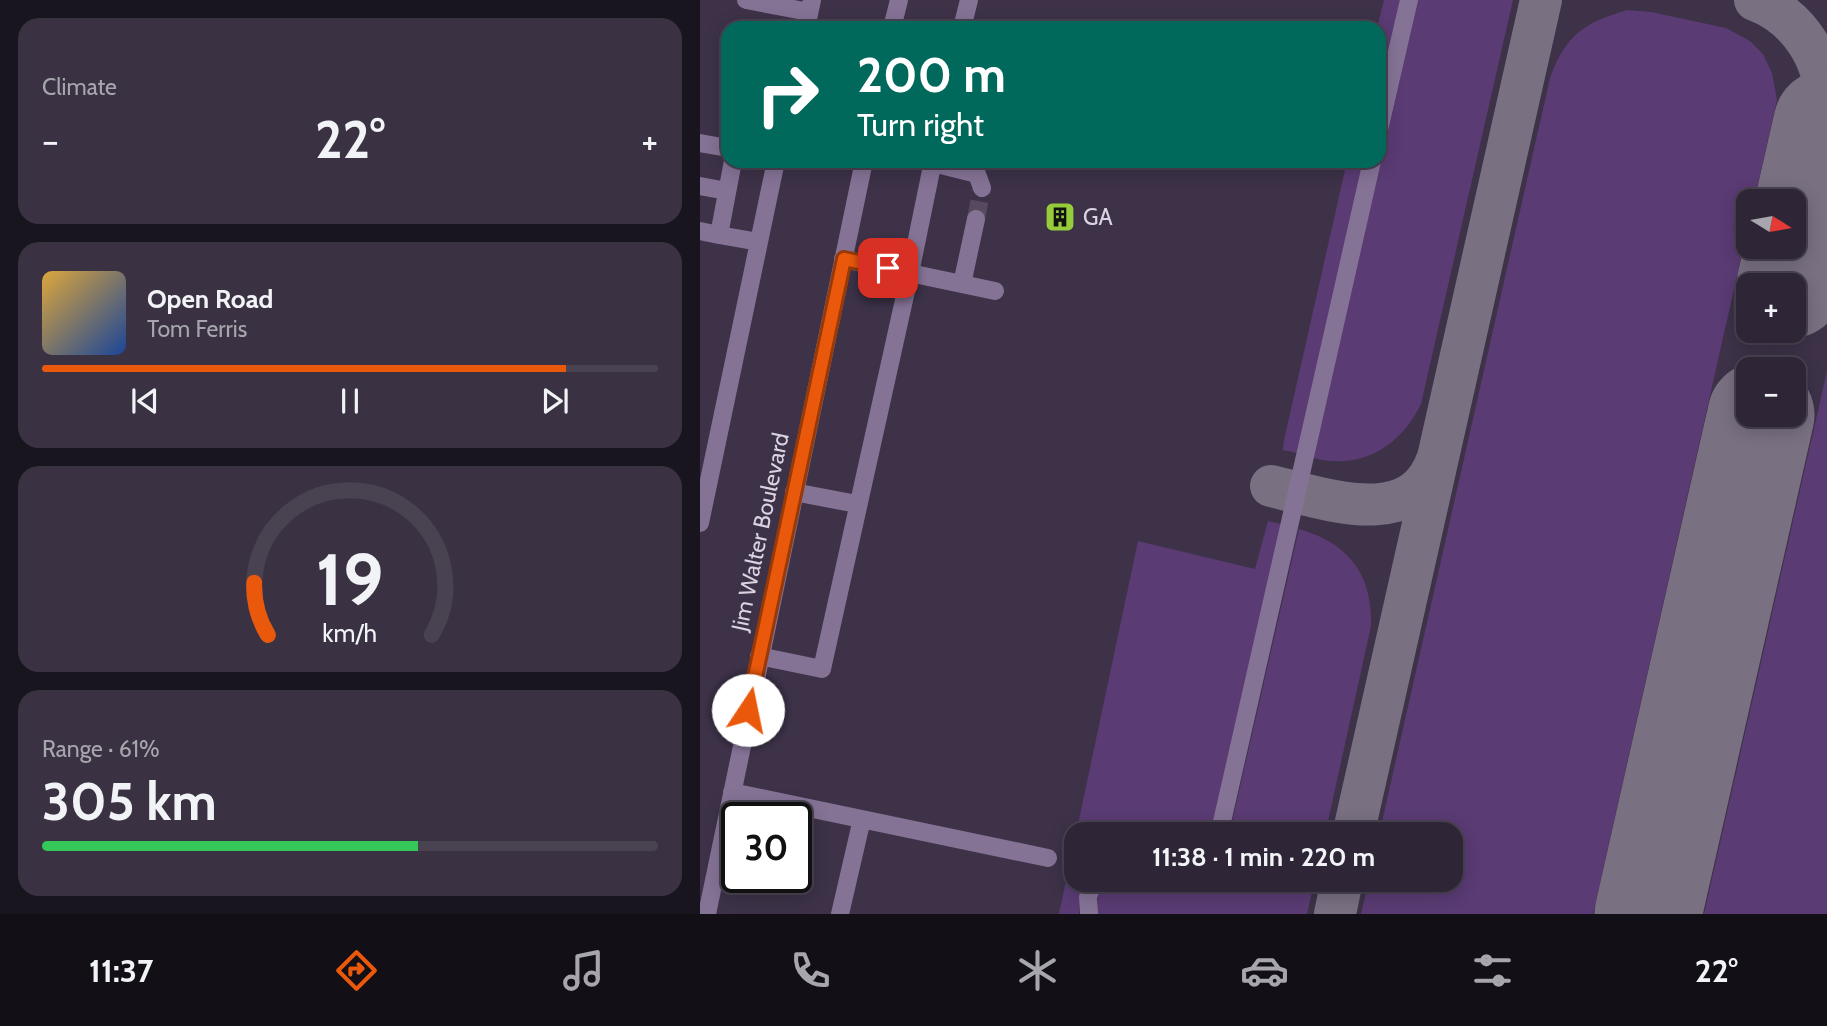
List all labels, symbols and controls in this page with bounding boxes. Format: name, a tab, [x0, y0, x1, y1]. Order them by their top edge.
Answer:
text: 200 m	[857, 45, 1006, 104]
icon: right	[742, 49, 833, 140]
text: Climate	[42, 73, 117, 101]
text: Turn right	[857, 105, 984, 144]
text: 22°	[315, 108, 385, 171]
text: −	[42, 117, 59, 164]
text: +	[641, 117, 658, 164]
north arrow	[1736, 189, 1806, 259]
map controls	[1736, 189, 1806, 427]
building icon: GA	[1043, 200, 1077, 234]
place label: GA	[1083, 203, 1113, 231]
pin	[858, 238, 918, 298]
icon: arrive	[869, 249, 907, 287]
button: +	[1736, 273, 1806, 343]
text: Open Road	[147, 283, 273, 315]
text: Tom Ferris	[147, 315, 247, 343]
button: −	[1736, 357, 1806, 427]
icon: previous	[126, 382, 164, 420]
icon: pause	[331, 382, 369, 420]
icon: next	[536, 382, 574, 420]
street label: Jim Walter Boulevard	[725, 430, 795, 635]
text: 19	[316, 535, 384, 623]
text: km/h	[323, 618, 377, 648]
position arrow	[711, 673, 785, 747]
text: Range · 61%	[42, 735, 160, 763]
text: 305 km	[42, 770, 217, 833]
speed limit sign: 30	[721, 802, 812, 893]
text: 11:38 · 1 min · 220 m	[1152, 841, 1375, 873]
icon: directions	[332, 946, 381, 995]
icon: music	[559, 946, 608, 995]
icon: phone	[786, 946, 835, 995]
icon: climate	[1013, 946, 1062, 995]
icon: car	[1240, 946, 1289, 995]
icon: filters	[1468, 946, 1517, 995]
text: 11:37	[89, 951, 153, 990]
text: 22°	[1695, 951, 1738, 990]

